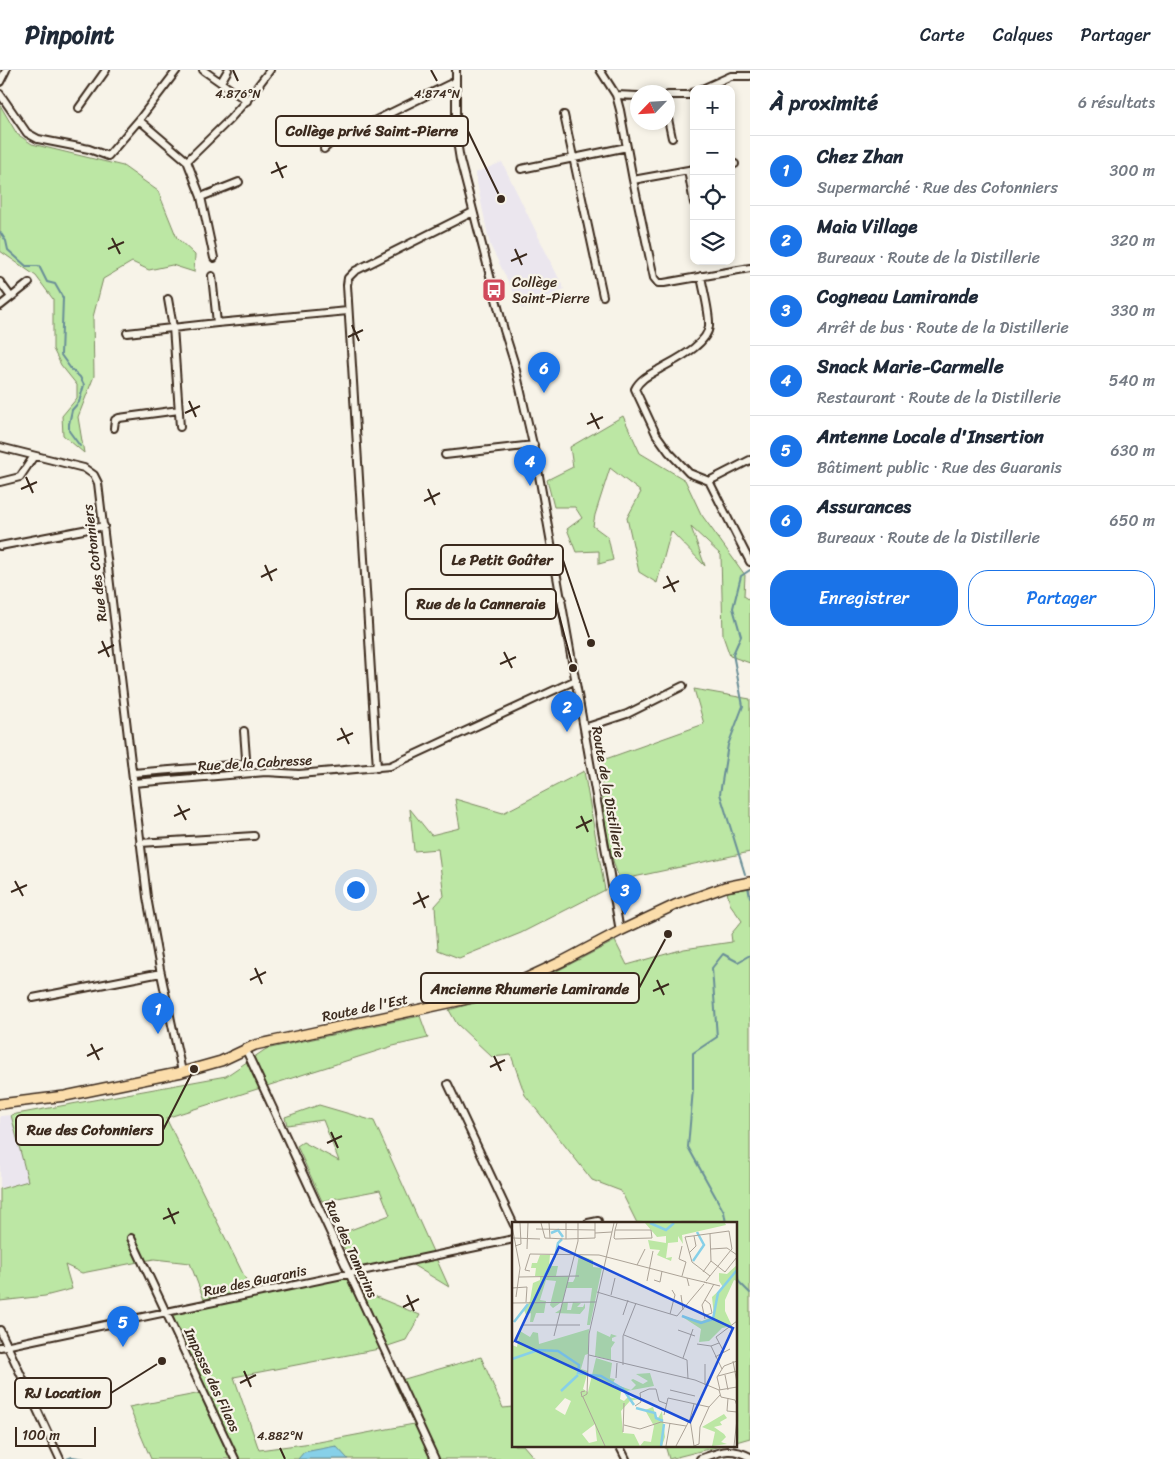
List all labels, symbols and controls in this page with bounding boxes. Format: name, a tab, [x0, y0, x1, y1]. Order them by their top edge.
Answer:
text: Pinpoint	[25, 14, 114, 56]
text: Carte	[920, 19, 965, 51]
text: Calques	[993, 19, 1053, 51]
text: Partager	[1081, 19, 1150, 51]
text: 4.876°N	[215, 83, 261, 105]
text: 4.874°N	[414, 83, 461, 105]
text: À proximité	[770, 84, 878, 122]
north arrow	[630, 85, 675, 130]
map controls	[690, 85, 735, 265]
button: +	[690, 85, 735, 130]
text: 6 résultats	[1078, 88, 1155, 117]
callout: Collège privé Saint-Pierre	[276, 116, 468, 146]
text: Collège privé Saint-Pierre	[285, 118, 459, 144]
button: −	[690, 130, 735, 175]
text: Chez Zhan	[817, 140, 903, 173]
text: 1	[783, 156, 789, 185]
text: 300 m	[1110, 156, 1155, 185]
text: Supermarché · Rue des Cotonniers	[817, 173, 1058, 202]
button: locate	[690, 175, 735, 220]
text: Maia Village	[817, 210, 917, 243]
button: layers	[690, 220, 735, 265]
text: 2	[781, 226, 791, 255]
text: 320 m	[1110, 226, 1155, 255]
text: Bureaux · Route de la Distillerie	[817, 243, 1040, 272]
place label: Collège Saint-Pierre	[512, 270, 590, 311]
bus stop icon: Collège Saint-Pierre	[481, 277, 507, 303]
text: Cogneau Lamirande	[817, 280, 978, 313]
text: 3	[782, 296, 790, 325]
text: 330 m	[1111, 296, 1155, 325]
text: Arrêt de bus · Route de la Distillerie	[817, 313, 1069, 342]
text: Snack Marie-Carmelle	[817, 350, 1004, 383]
pin: 6	[528, 352, 560, 393]
text: 4	[781, 366, 791, 395]
text: 540 m	[1109, 366, 1155, 395]
text: Restaurant · Route de la Distillerie	[817, 383, 1061, 412]
text: Antenne Locale d'Insertion	[817, 420, 1044, 453]
text: 5	[781, 436, 791, 465]
text: 630 m	[1111, 436, 1155, 465]
pin: 4	[514, 445, 546, 486]
text: Bâtiment public · Rue des Guaranis	[817, 453, 1062, 482]
text: Assurances	[817, 490, 911, 523]
street label: Rue des Cotonniers	[75, 502, 115, 623]
text: 6	[781, 506, 791, 535]
text: 650 m	[1110, 506, 1155, 535]
text: Bureaux · Route de la Distillerie	[817, 523, 1040, 552]
callout: Le Petit Goûter	[441, 545, 563, 575]
text: Le Petit Goûter	[451, 547, 554, 573]
button: Enregistrer	[770, 570, 958, 626]
button: Partager	[968, 570, 1155, 626]
callout: Rue de la Canneraie	[406, 589, 556, 619]
text: Rue de la Canneraie	[416, 591, 546, 617]
pin: 2	[551, 691, 583, 732]
street label: Route de la Distillerie	[584, 724, 632, 860]
street label: Rue de la Cabresse	[197, 748, 313, 778]
pin: 3	[609, 874, 641, 915]
your location	[343, 877, 369, 903]
callout: Ancienne Rhumerie Lamirande	[421, 973, 639, 1003]
text: Ancienne Rhumerie Lamirande	[430, 976, 629, 1002]
street label: Route de l'Est	[320, 987, 410, 1029]
pin: 1	[142, 993, 174, 1034]
callout: Rue des Cotonniers	[16, 1115, 163, 1145]
text: Rue des Cotonniers	[26, 1117, 154, 1143]
street label: Rue des Tamarins	[317, 1196, 385, 1302]
inset map	[512, 1222, 738, 1446]
street label: Rue des Guaranis	[201, 1258, 309, 1304]
pin: 5	[107, 1306, 139, 1347]
street label: Impasse des Filaos	[176, 1323, 247, 1437]
callout: RJ Location	[15, 1378, 111, 1408]
text: RJ Location	[24, 1380, 102, 1406]
text: 100 m	[22, 1423, 60, 1448]
scale bar	[15, 1424, 96, 1447]
text: 4.882°N	[257, 1425, 304, 1447]

